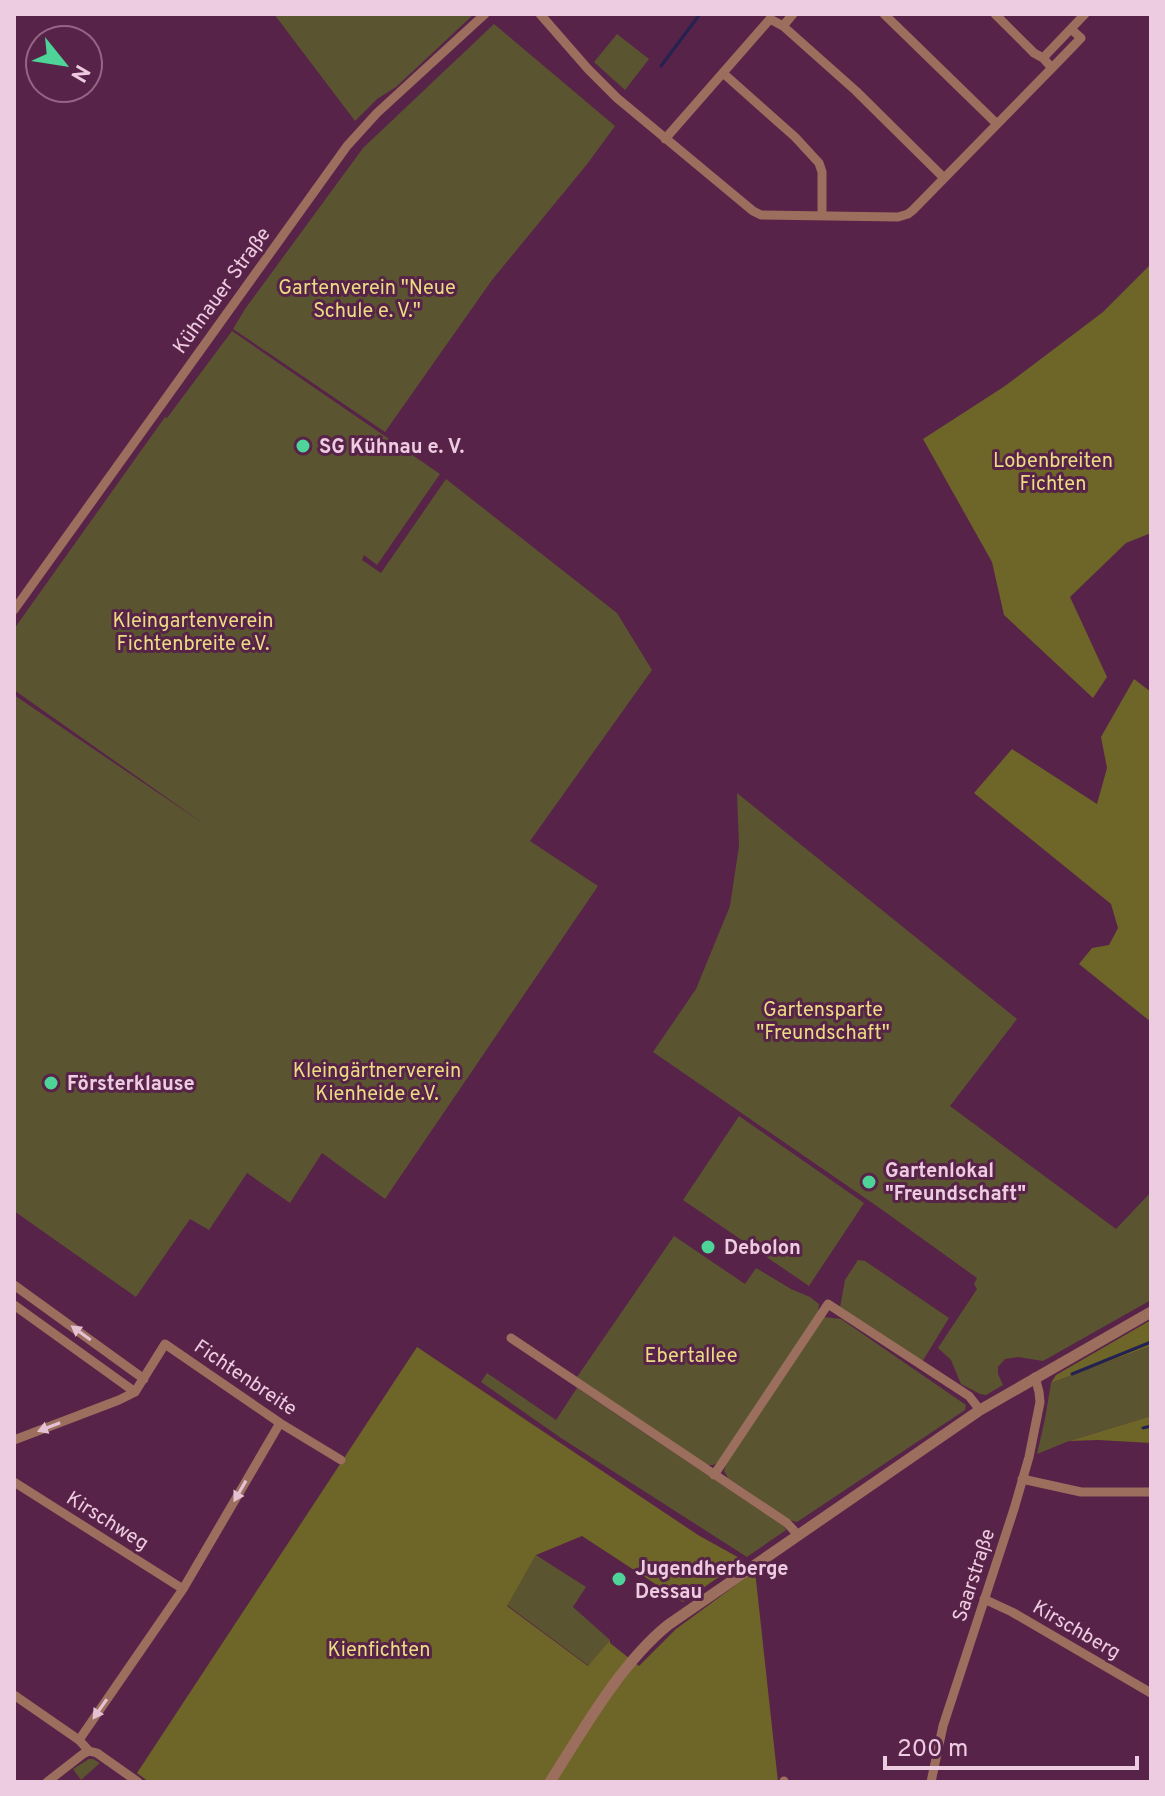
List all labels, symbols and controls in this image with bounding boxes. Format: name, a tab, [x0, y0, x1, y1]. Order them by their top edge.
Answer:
north arrow	[24, 24, 104, 104]
text: N	[64, 59, 95, 86]
street label: Kühnauer Straße	[168, 223, 277, 360]
park label: Gartenverein "Neue Schule e. V."	[278, 276, 456, 325]
place label: SG Kühnau e. V.	[319, 435, 464, 461]
marker: SG Kühnau e. V.	[294, 437, 312, 455]
park label: Lobenbreiten Fichten	[993, 449, 1113, 498]
park label: Kleingartenverein Fichtenbreite e.V.	[112, 609, 274, 658]
park label: Gartensparte "Freundschaft"	[756, 998, 890, 1047]
park label: Kleingärtnerverein Kienheide e.V.	[293, 1059, 461, 1108]
place label: Försterklause	[67, 1072, 195, 1098]
marker: Försterklause	[42, 1074, 60, 1092]
place label: Gartenlokal "Freundschaft"	[885, 1159, 1026, 1208]
marker: Gartenlokal "Freundschaft"	[860, 1173, 878, 1191]
place label: Debolon	[724, 1236, 801, 1262]
marker: Debolon	[699, 1238, 717, 1256]
one-way arrow	[71, 1326, 91, 1342]
street label: Fichtenbreite	[188, 1335, 302, 1423]
park label: Ebertallee	[645, 1344, 737, 1370]
one-way arrow	[37, 1421, 61, 1434]
one-way arrow	[234, 1480, 248, 1502]
street label: Kirschweg	[61, 1486, 153, 1557]
street label: Saarstraße	[948, 1526, 1002, 1626]
place label: Jugendherberge Dessau	[635, 1557, 788, 1606]
marker: Jugendherberge Dessau	[610, 1570, 628, 1588]
street label: Kirschberg	[1027, 1595, 1125, 1666]
park label: Kienfichten	[328, 1638, 430, 1664]
one-way arrow	[93, 1699, 108, 1720]
scale bar	[885, 1720, 1137, 1770]
text: 200 m	[897, 1735, 968, 1765]

